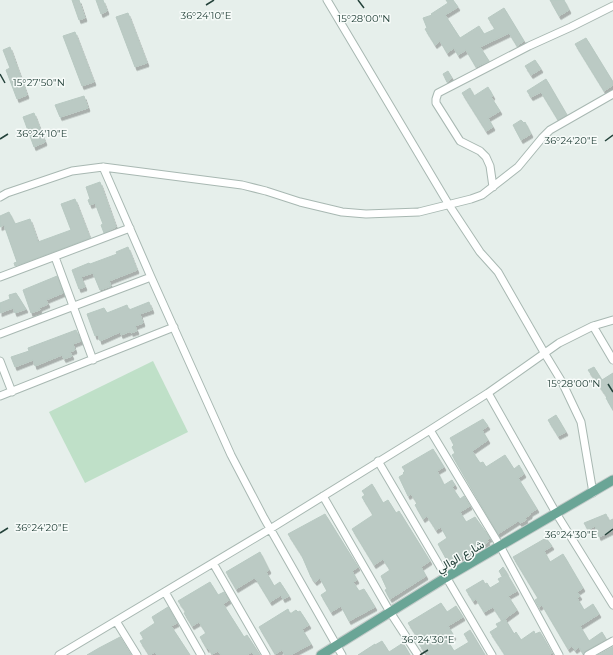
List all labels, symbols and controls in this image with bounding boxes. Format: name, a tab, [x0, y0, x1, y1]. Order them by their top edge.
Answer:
text: 36°24'10"E	[181, 9, 232, 22]
text: 15°28'00"N	[338, 12, 390, 25]
text: 15°27'50"N	[13, 76, 65, 89]
text: 36°24'10"E	[17, 127, 68, 140]
text: 36°24'20"E	[545, 134, 598, 147]
text: 15°28'00"N	[548, 377, 600, 390]
text: 36°24'20"E	[16, 521, 69, 534]
text: 36°24'30"E	[545, 528, 598, 541]
street label: شارع الوالي	[433, 536, 488, 578]
text: 36°24'30"E	[402, 633, 455, 646]

